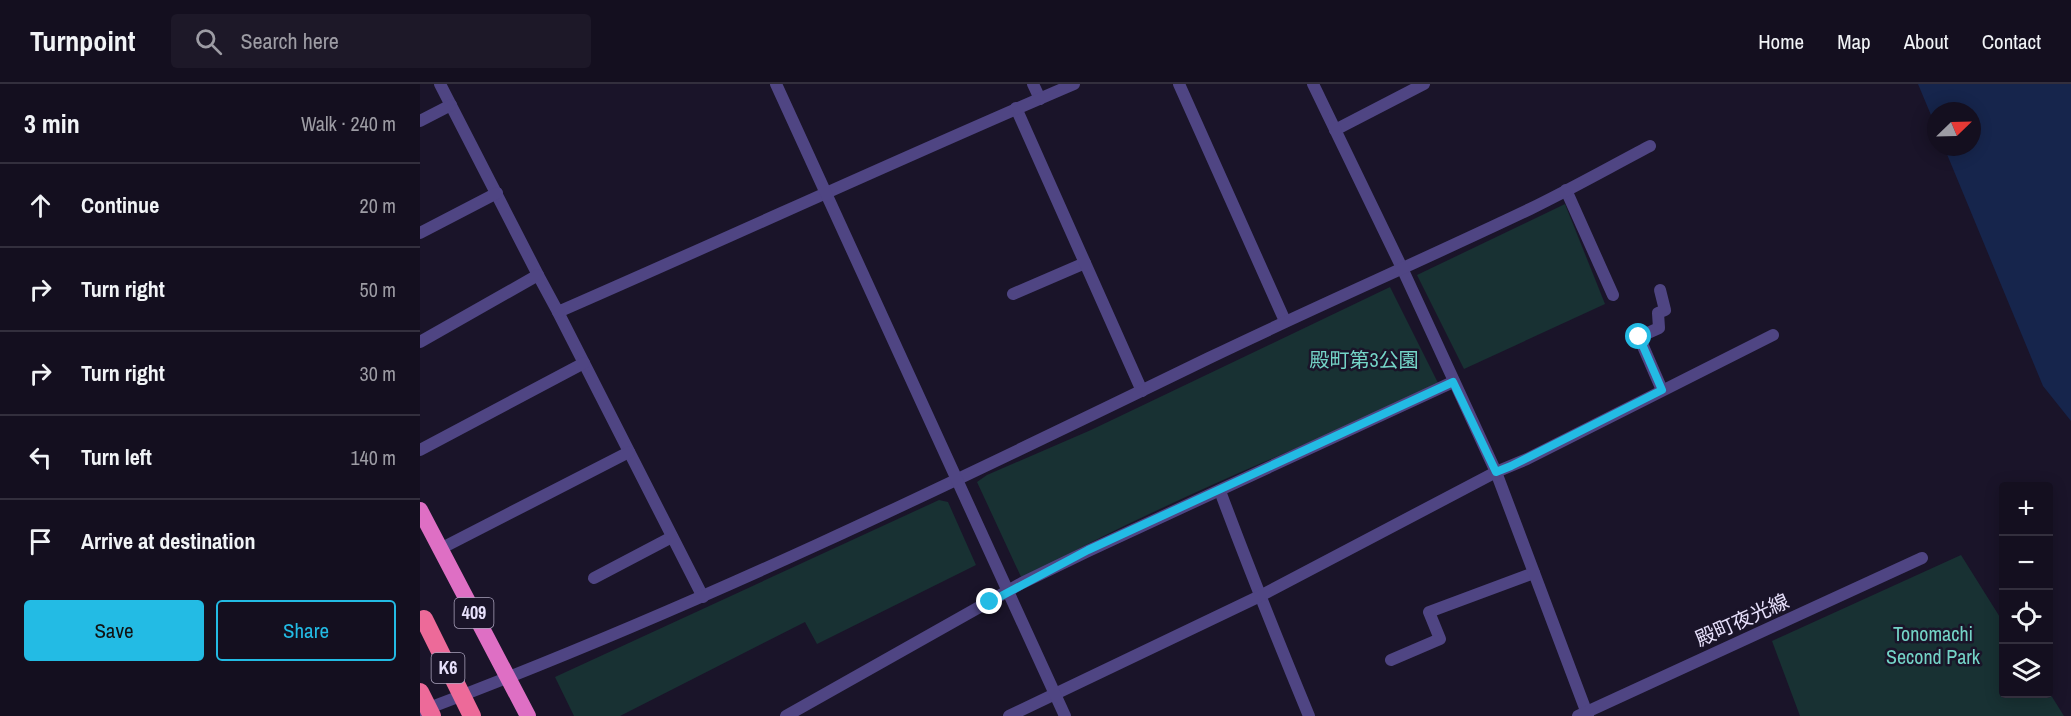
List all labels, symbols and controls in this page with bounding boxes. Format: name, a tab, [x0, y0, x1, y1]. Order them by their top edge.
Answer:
search box	[171, 14, 591, 68]
text: Turnpoint	[30, 22, 135, 60]
icon: search	[192, 25, 225, 58]
text: Search here	[240, 26, 339, 56]
text: Home	[1758, 27, 1804, 56]
text: Map	[1837, 27, 1871, 56]
text: About	[1904, 27, 1949, 56]
text: Contact	[1982, 27, 2041, 56]
north arrow	[1927, 102, 1981, 156]
text: 3 min	[24, 106, 80, 141]
text: Walk · 240 m	[301, 110, 396, 137]
icon: ahead	[24, 189, 57, 222]
text: Continue	[81, 190, 159, 220]
text: 20 m	[360, 192, 396, 219]
icon: right	[24, 273, 57, 306]
text: Turn right	[81, 274, 165, 304]
text: 50 m	[360, 276, 396, 303]
route start	[1625, 323, 1651, 349]
park label: 殿町第3公園	[1309, 346, 1419, 373]
icon: right	[24, 357, 57, 390]
text: Turn right	[81, 358, 165, 388]
text: 30 m	[360, 360, 396, 387]
icon: left	[24, 441, 57, 474]
text: Turn left	[81, 442, 152, 472]
text: 140 m	[350, 444, 396, 471]
map controls	[1999, 482, 2053, 698]
button: +	[1999, 482, 2053, 536]
icon: arrive	[24, 525, 57, 558]
text: Arrive at destination	[81, 526, 255, 556]
button: −	[1999, 536, 2053, 590]
street label: 殿町夜光線	[1691, 587, 1793, 652]
route end	[976, 588, 1002, 614]
button: locate	[1999, 590, 2053, 644]
road number: 409	[454, 598, 494, 628]
button: Save	[24, 600, 204, 661]
button: Share	[216, 600, 396, 661]
park label: Tonomachi Second Park	[1886, 620, 1981, 670]
button: layers	[1999, 644, 2053, 698]
road number: K6	[432, 653, 464, 683]

